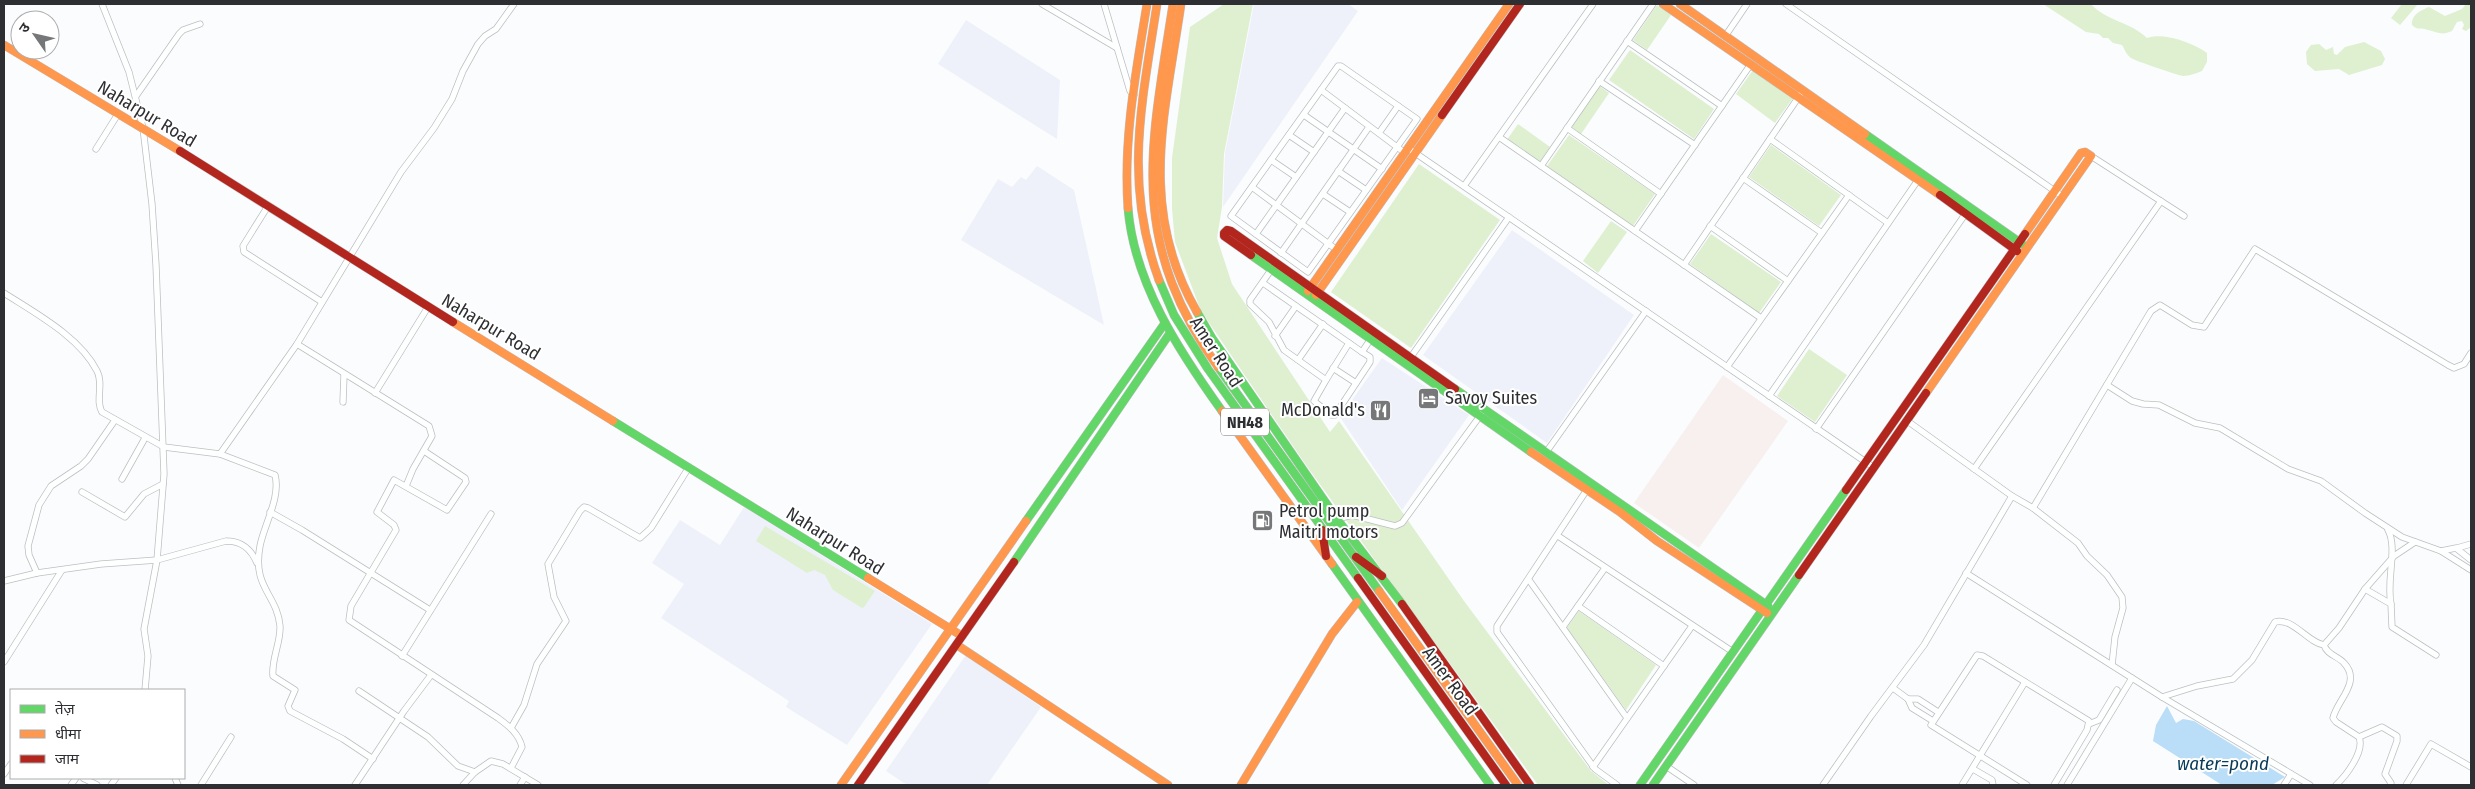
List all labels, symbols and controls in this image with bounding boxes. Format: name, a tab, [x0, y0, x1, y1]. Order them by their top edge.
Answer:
north arrow	[10, 10, 60, 60]
text: उ	[15, 19, 34, 36]
street label: Naharpur Road	[94, 76, 200, 152]
street label: Naharpur Road	[438, 289, 544, 365]
street label: Amer Road	[1185, 312, 1247, 392]
hotel icon: Savoy Suites	[1417, 386, 1441, 410]
place label: Savoy Suites	[1445, 387, 1537, 409]
restaurant icon: McDonald's	[1369, 398, 1393, 422]
place label: McDonald's	[1281, 399, 1365, 421]
road number: NH48	[1221, 408, 1269, 436]
place label: Petrol pump Maitri motors	[1279, 500, 1379, 543]
street label: Naharpur Road	[782, 502, 888, 580]
fuel station icon: Petrol pump Maitri motors	[1251, 509, 1275, 533]
street label: Amer Road	[1418, 642, 1482, 720]
legend	[10, 689, 185, 779]
text: तेज़	[55, 700, 76, 718]
text: धीमा	[55, 725, 82, 743]
text: जाम	[55, 750, 80, 768]
water label: water=pond	[2177, 752, 2269, 775]

